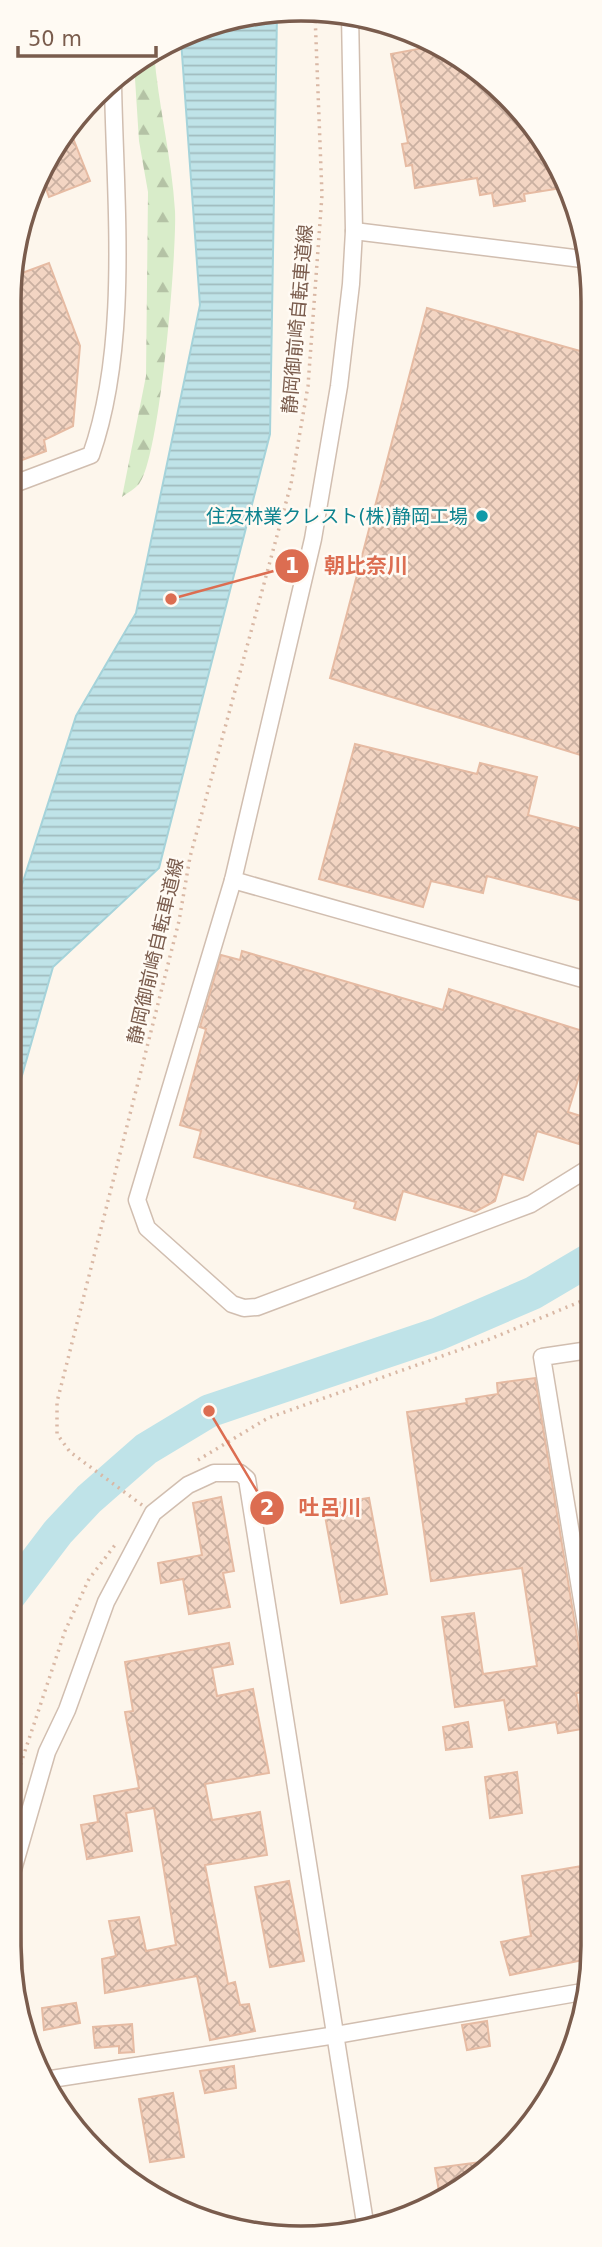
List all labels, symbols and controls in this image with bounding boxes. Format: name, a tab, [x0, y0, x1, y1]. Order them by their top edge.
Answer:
scale bar	[18, 14, 156, 58]
text: 50 m	[28, 27, 82, 51]
street label: 静岡御前崎自転車道線	[278, 223, 316, 415]
place label: 住友林業クレスト(株)静岡工場	[206, 505, 468, 527]
marker: 住友林業クレスト(株)静岡工場	[474, 508, 490, 524]
callout: 朝比奈川	[275, 545, 422, 587]
text: 1	[285, 554, 299, 578]
text: 朝比奈川	[324, 554, 408, 578]
street label: 静岡御前崎自転車道線	[123, 856, 187, 1046]
callout: 吐呂川	[249, 1487, 375, 1529]
text: 2	[260, 1496, 274, 1520]
text: 吐呂川	[299, 1496, 362, 1520]

